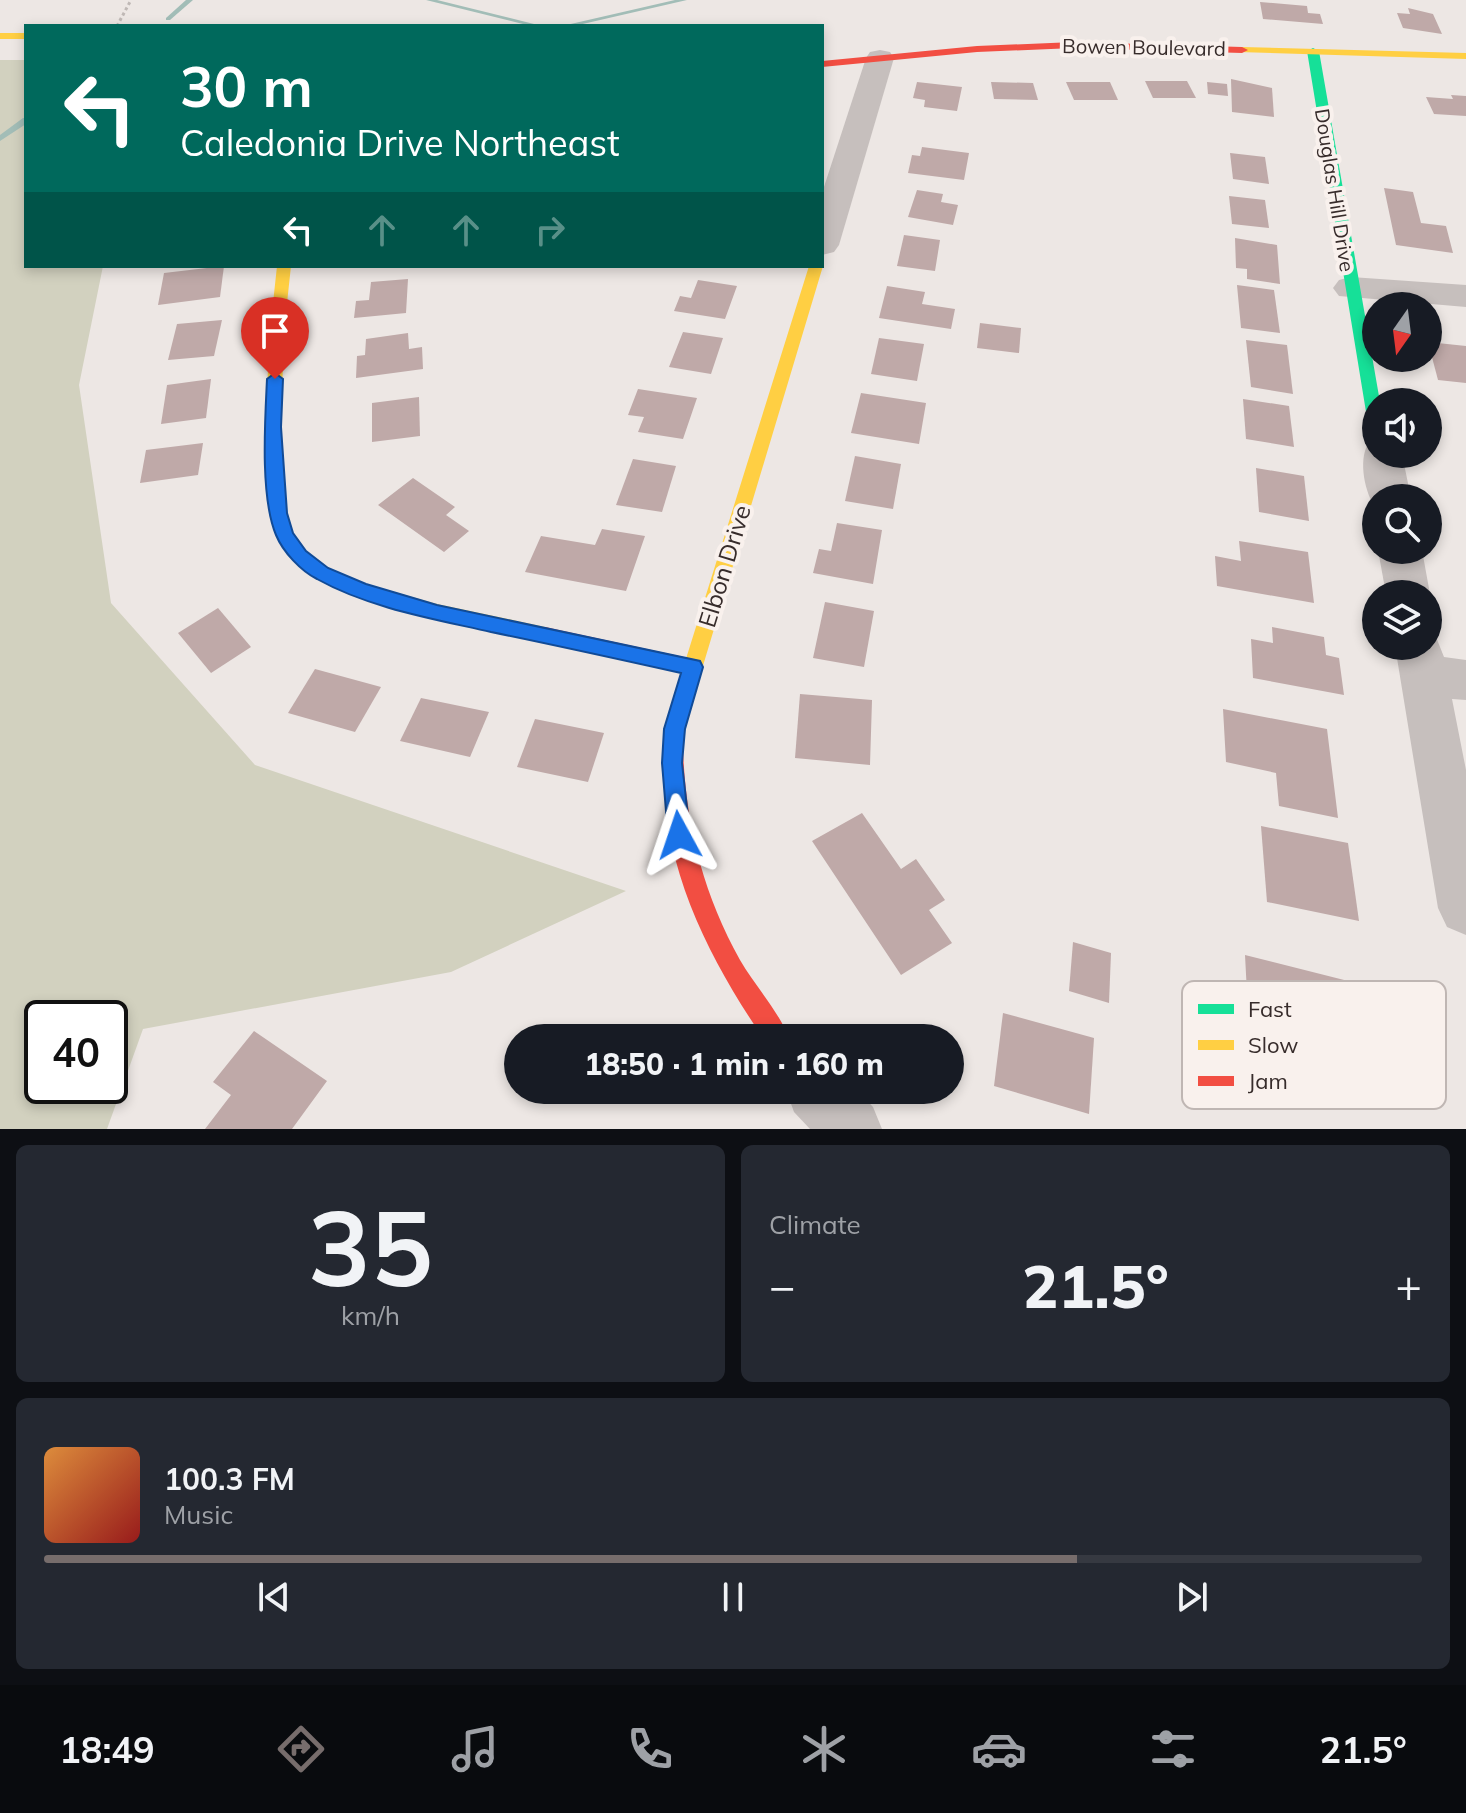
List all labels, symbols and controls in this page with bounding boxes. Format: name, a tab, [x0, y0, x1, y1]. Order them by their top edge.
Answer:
street label: Bowen Boulevard	[1062, 33, 1226, 61]
text: 30 m	[180, 51, 313, 121]
icon: left	[48, 56, 152, 160]
street label: Douglas Hill Drive	[1310, 107, 1360, 273]
text: Caledonia Drive Northeast	[180, 120, 620, 165]
icon: left	[276, 208, 320, 252]
icon: ahead	[360, 208, 404, 252]
icon: ahead	[444, 208, 488, 252]
icon: right	[528, 208, 572, 252]
north arrow	[1362, 292, 1442, 372]
map controls	[1362, 292, 1442, 660]
pin	[241, 297, 309, 379]
icon: arrive	[253, 309, 297, 353]
button: sound	[1362, 388, 1442, 468]
button: search	[1362, 484, 1442, 564]
street label: Elbon Drive	[691, 501, 757, 631]
button: layers	[1362, 580, 1442, 660]
position arrow	[637, 793, 721, 877]
legend	[1182, 981, 1446, 1109]
text: Fast	[1248, 995, 1292, 1023]
speed limit sign: 40	[24, 1000, 128, 1104]
text: Slow	[1248, 1031, 1298, 1059]
text: 18:50 · 1 min · 160 m	[584, 1045, 884, 1083]
text: Jam	[1248, 1067, 1288, 1095]
text: 35	[308, 1181, 433, 1312]
text: Climate	[769, 1208, 861, 1241]
text: 21.5°	[1022, 1248, 1169, 1323]
text: −	[769, 1258, 795, 1313]
text: +	[1396, 1258, 1422, 1313]
text: km/h	[341, 1299, 400, 1332]
text: 100.3 FM	[164, 1460, 295, 1498]
text: Music	[164, 1498, 233, 1531]
icon: previous	[252, 1575, 296, 1619]
icon: pause	[711, 1575, 755, 1619]
icon: next	[1170, 1575, 1214, 1619]
icon: directions	[273, 1721, 329, 1777]
icon: music	[447, 1721, 503, 1777]
icon: phone	[622, 1721, 678, 1777]
icon: climate	[796, 1721, 852, 1777]
icon: car	[971, 1721, 1027, 1777]
icon: filters	[1145, 1721, 1201, 1777]
text: 18:49	[59, 1727, 155, 1772]
text: 21.5°	[1319, 1727, 1407, 1772]

